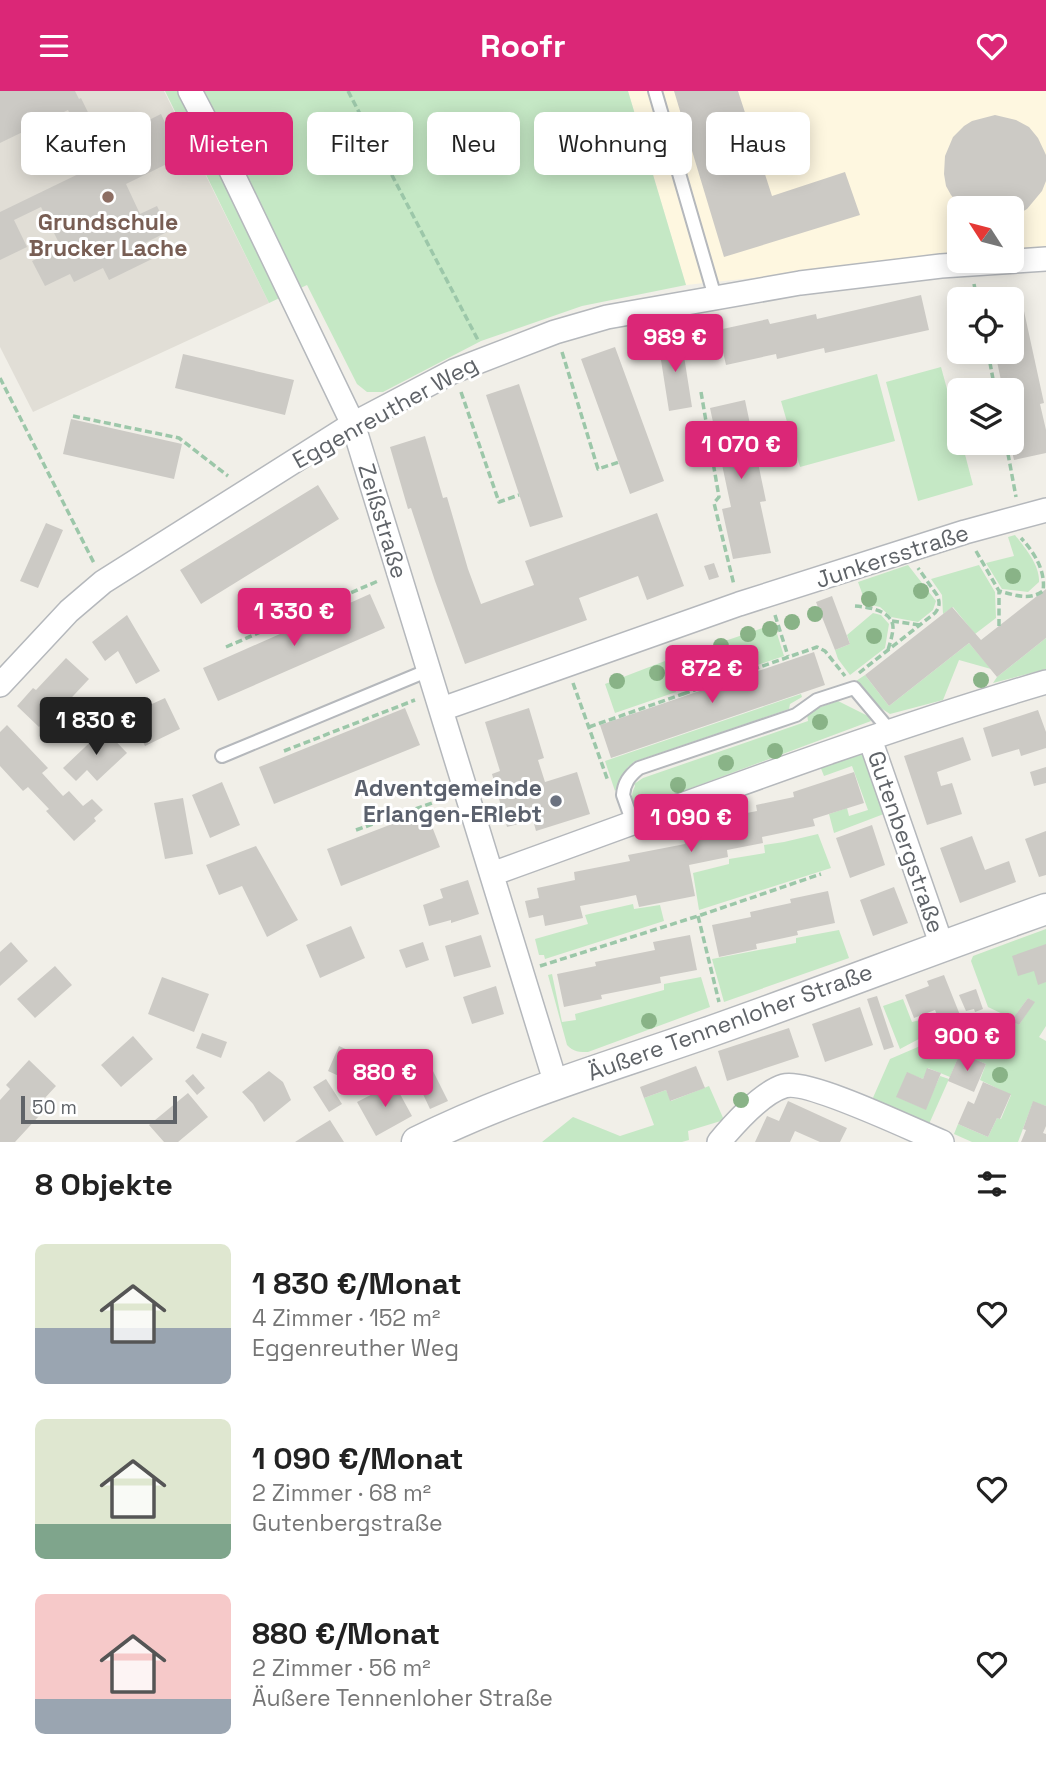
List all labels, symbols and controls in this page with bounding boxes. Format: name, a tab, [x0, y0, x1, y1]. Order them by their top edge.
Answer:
text: Roofr	[480, 26, 566, 66]
icon: menu	[35, 27, 73, 65]
icon: heart	[973, 27, 1011, 65]
chip: Kaufen	[21, 112, 151, 175]
chip: Mieten	[165, 112, 293, 175]
chip: Filter	[307, 112, 413, 175]
chip: Neu	[427, 112, 520, 175]
chip: Wohnung	[534, 112, 692, 175]
chip: Haus	[706, 112, 810, 175]
marker: Grundschule Brucker Lache	[100, 189, 116, 205]
north arrow	[947, 196, 1024, 273]
map controls	[947, 196, 1024, 455]
place label: Grundschule Brucker Lache	[29, 207, 187, 263]
button: locate	[947, 287, 1024, 364]
pin: 989 €	[626, 315, 724, 374]
text: 989 €	[643, 322, 707, 352]
street label: Eggenreuther Weg	[287, 349, 483, 475]
button: layers	[947, 378, 1024, 455]
pin: 1 070 €	[676, 421, 806, 481]
text: 1 070 €	[701, 429, 781, 459]
street label: Zeißstraße	[351, 460, 415, 582]
street label: Junkersstraße	[812, 517, 972, 595]
pin: 1 330 €	[229, 589, 359, 648]
text: 1 330 €	[254, 596, 334, 626]
pin: 872 €	[663, 645, 761, 705]
text: 872 €	[681, 653, 743, 683]
pin: 1 830 €	[31, 697, 161, 757]
text: 1 830 €	[56, 705, 136, 735]
street label: Gutenbergstraße	[861, 747, 951, 937]
place label: Adventgemeinde Erlangen-ERlebt	[354, 773, 542, 829]
marker: Adventgemeinde Erlangen-ERlebt	[548, 793, 564, 809]
pin: 1 090 €	[626, 795, 756, 854]
text: 1 090 €	[650, 802, 732, 832]
street label: Äußere Tennenloher Straße	[583, 956, 877, 1088]
pin: 900 €	[918, 1013, 1016, 1073]
text: 900 €	[934, 1021, 1000, 1051]
pin: 880 €	[336, 1049, 434, 1109]
text: 880 €	[353, 1057, 417, 1087]
scale bar	[21, 1093, 177, 1125]
text: 50 m	[32, 1095, 77, 1120]
text: 8 Objekte	[35, 1165, 173, 1204]
icon: filters	[973, 1165, 1011, 1203]
text: 1 830 €/Monat	[252, 1264, 462, 1303]
icon: home	[91, 1272, 175, 1356]
icon: heart	[973, 1295, 1011, 1333]
text: 4 Zimmer · 152 m²	[252, 1303, 440, 1333]
text: Eggenreuther Weg	[252, 1333, 459, 1363]
text: 1 090 €/Monat	[252, 1439, 463, 1478]
icon: home	[91, 1447, 175, 1531]
icon: heart	[973, 1470, 1011, 1508]
text: 2 Zimmer · 68 m²	[252, 1478, 431, 1508]
text: Gutenbergstraße	[252, 1508, 443, 1538]
text: 880 €/Monat	[252, 1614, 440, 1653]
icon: home	[91, 1622, 175, 1706]
icon: heart	[973, 1645, 1011, 1683]
text: 2 Zimmer · 56 m²	[252, 1653, 431, 1683]
text: Äußere Tennenloher Straße	[252, 1683, 553, 1713]

